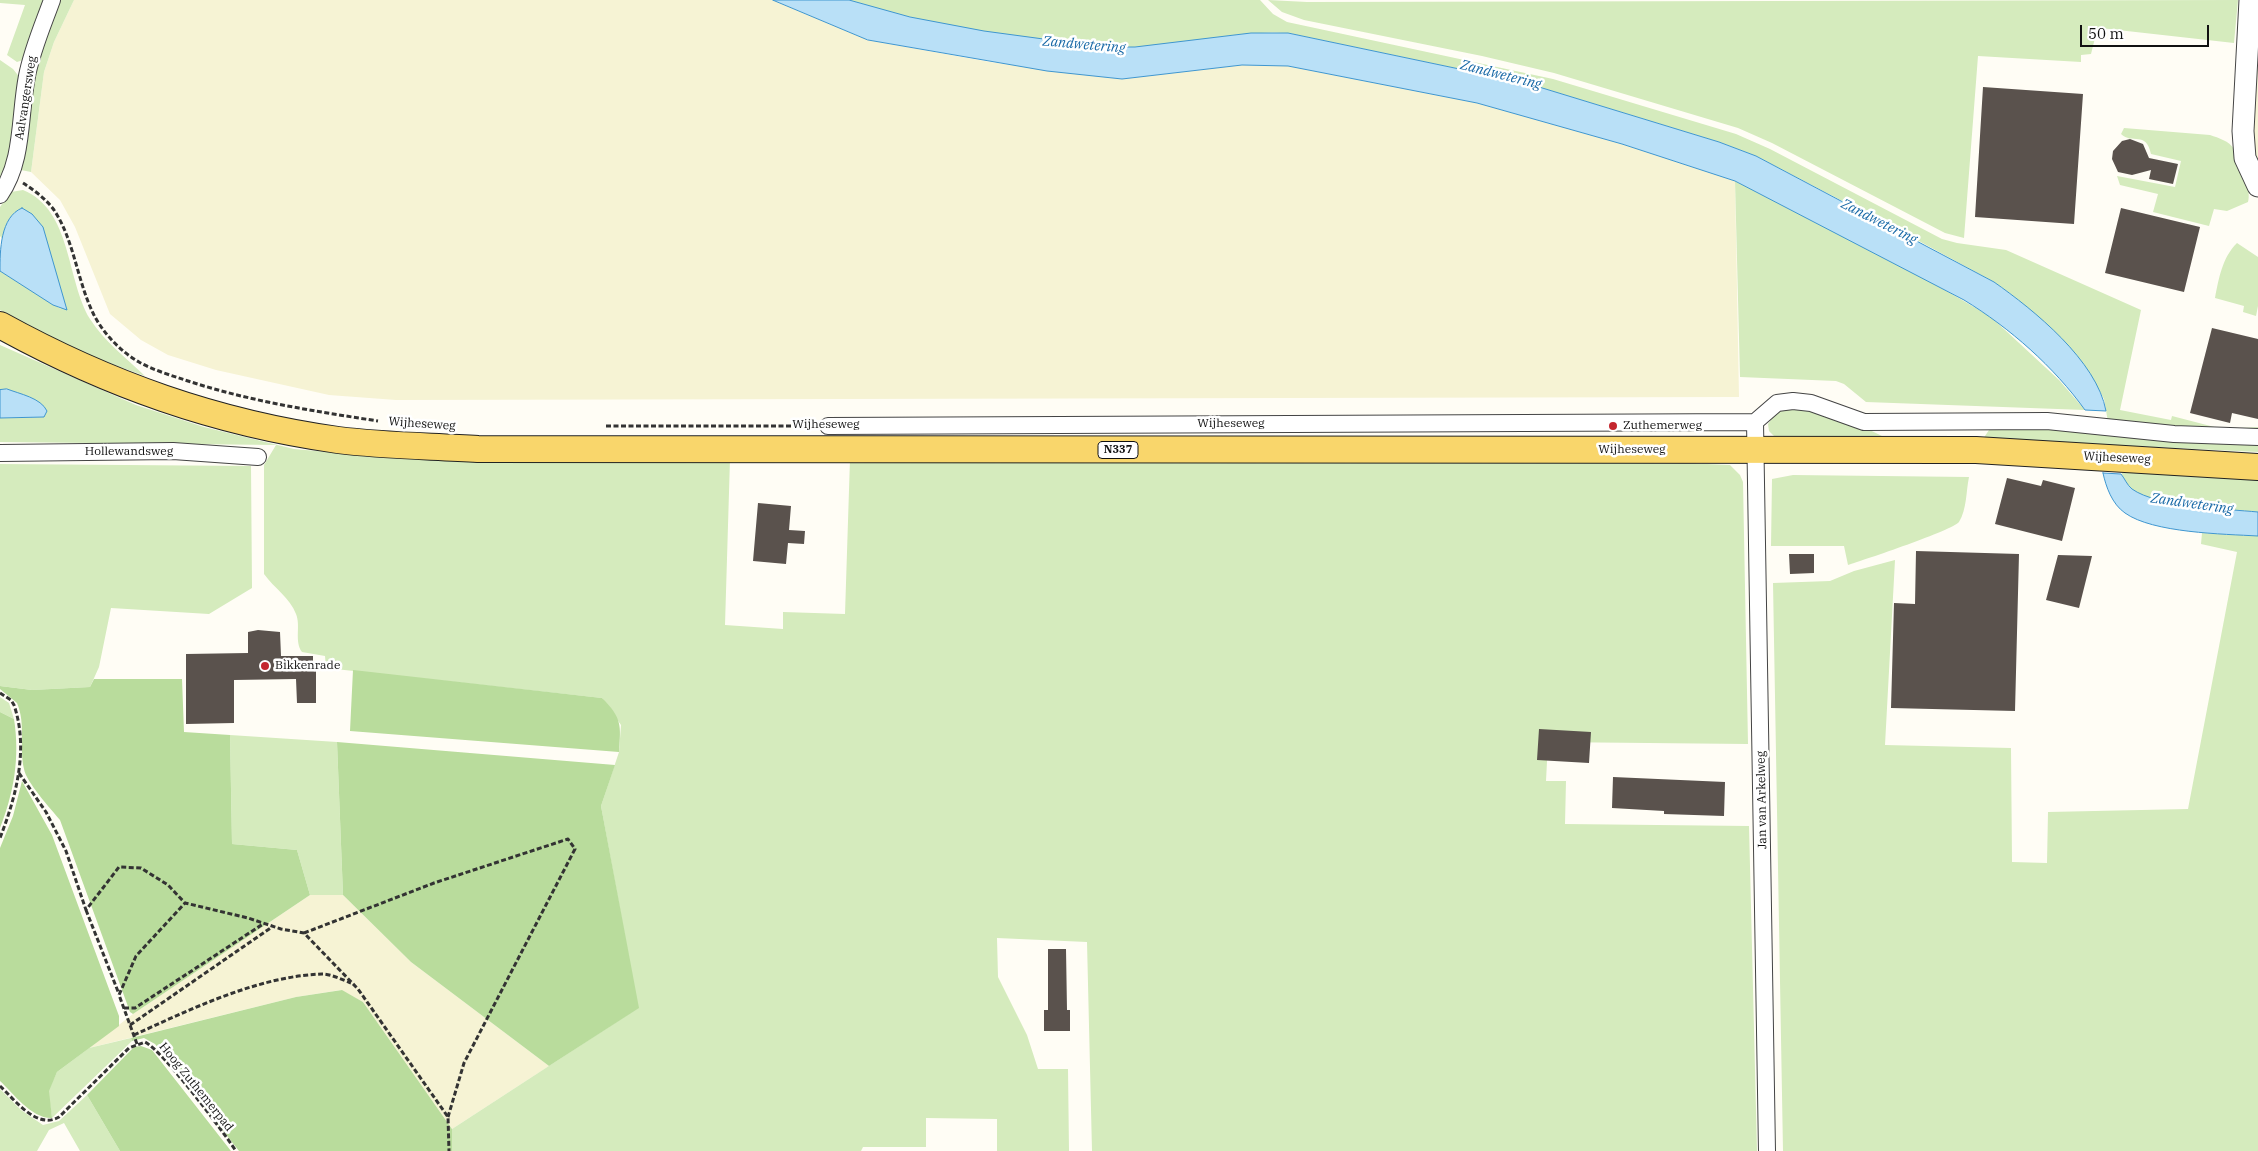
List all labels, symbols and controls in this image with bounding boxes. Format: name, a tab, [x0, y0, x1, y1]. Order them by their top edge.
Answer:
scale bar	[2083, 15, 2212, 47]
text: 50 m	[2088, 24, 2124, 43]
water label: Zandwetering	[1042, 33, 1126, 57]
street label: Aalvangersweg	[12, 55, 40, 141]
water label: Zandwetering	[1459, 57, 1543, 93]
water label: Zandwetering	[1838, 196, 1920, 248]
street label: Wijheseweg	[388, 414, 456, 434]
street label: Wijheseweg	[1197, 417, 1265, 431]
street label: Wijheseweg	[792, 418, 860, 432]
place label: Zuthemerweg	[1623, 419, 1702, 433]
marker: Zuthemerweg	[1607, 420, 1619, 432]
road number: N337	[1098, 442, 1138, 458]
street label: Wijheseweg	[1598, 443, 1666, 457]
street label: Hollewandsweg	[85, 445, 173, 459]
street label: Wijheseweg	[2083, 449, 2151, 467]
water label: Zandwetering	[2150, 490, 2234, 518]
place label: Bikkenrade	[275, 659, 340, 673]
marker: Bikkenrade	[259, 660, 271, 672]
street label: Jan van Arkelweg	[1754, 751, 1770, 849]
street label: Hoog Zuthemerpad	[156, 1040, 236, 1134]

